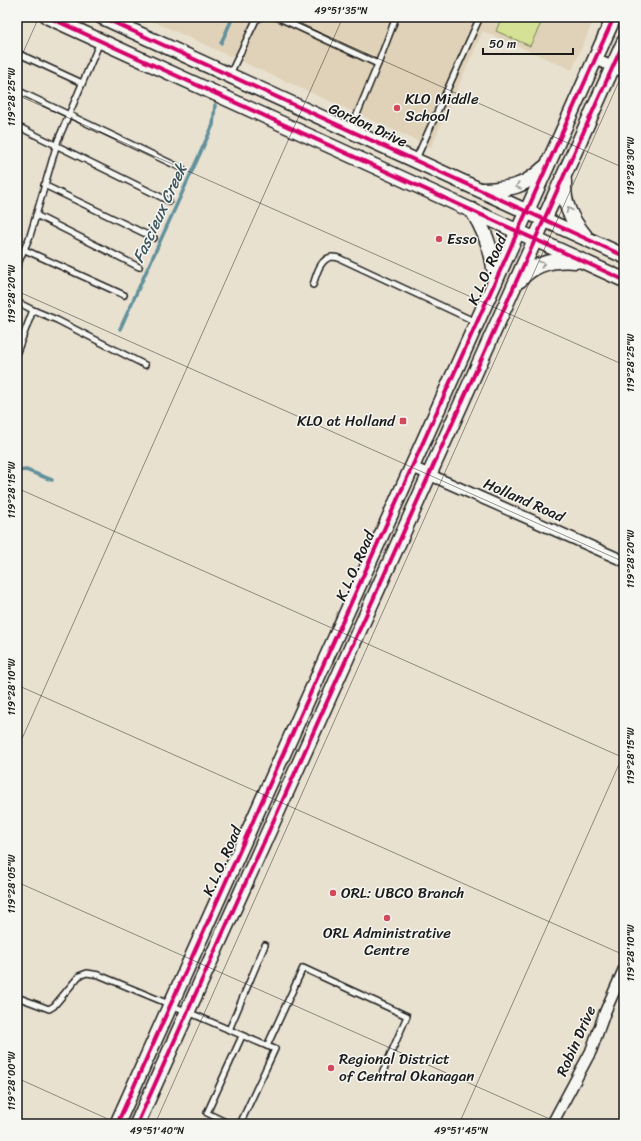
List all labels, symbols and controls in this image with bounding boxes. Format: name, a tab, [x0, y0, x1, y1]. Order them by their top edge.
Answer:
text: 49°51'35"N	[314, 2, 368, 20]
scale bar	[483, 30, 573, 56]
text: 50 m	[489, 33, 516, 55]
text: 119°28'25"W	[3, 68, 21, 126]
place label: KLO Middle School	[405, 86, 479, 129]
street label: Gordon Drive	[324, 95, 412, 155]
marker: KLO Middle School	[392, 103, 402, 113]
text: 119°28'30"W	[622, 137, 640, 195]
water label: Fascieux Creek	[124, 157, 196, 267]
one-way arrow	[514, 181, 521, 190]
one-way arrow	[566, 206, 574, 214]
place label: Esso	[447, 226, 477, 252]
street label: K.L.O. Road	[460, 230, 514, 309]
marker: Esso	[434, 234, 444, 244]
one-way arrow	[539, 261, 546, 269]
text: 119°28'20"W	[3, 264, 21, 323]
text: 119°28'25"W	[622, 334, 640, 392]
place label: KLO at Holland	[297, 408, 396, 434]
marker: KLO at Holland	[398, 416, 408, 426]
text: 119°28'15"W	[3, 461, 21, 518]
street label: Holland Road	[479, 471, 570, 530]
street label: K.L.O. Road	[328, 526, 382, 605]
text: 119°28'20"W	[622, 529, 640, 588]
text: 119°28'10"W	[3, 658, 21, 716]
text: 119°28'15"W	[622, 727, 640, 784]
street label: K.L.O. Road	[195, 821, 249, 900]
text: 119°28'05"W	[3, 854, 21, 913]
place label: ORL: UBCO Branch	[341, 880, 464, 906]
marker: ORL: UBCO Branch	[328, 888, 338, 898]
marker: ORL Administrative Centre	[382, 913, 392, 923]
place label: ORL Administrative Centre	[323, 920, 451, 963]
text: 119°28'10"W	[622, 924, 640, 982]
street label: Robin Drive	[549, 1001, 603, 1081]
place label: Regional District of Central Okanagan	[339, 1046, 474, 1089]
text: 119°28'00"W	[3, 1051, 21, 1111]
marker: Regional District of Central Okanagan	[326, 1063, 336, 1073]
text: 49°51'40"N	[130, 1122, 184, 1140]
text: 49°51'45"N	[434, 1122, 488, 1140]

